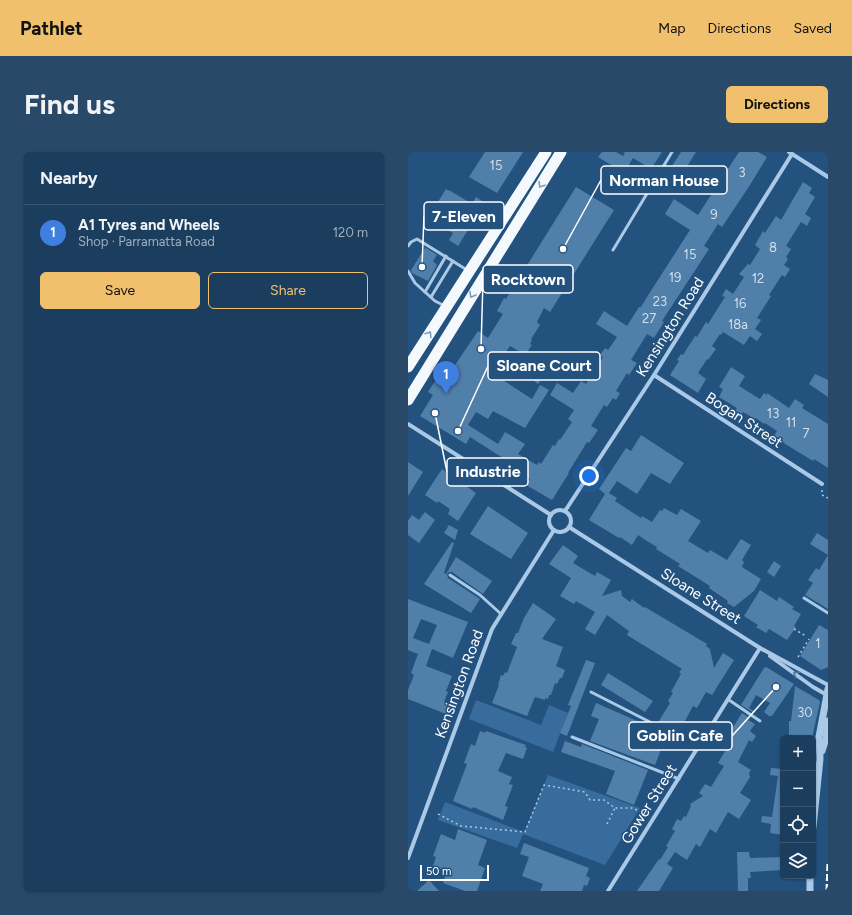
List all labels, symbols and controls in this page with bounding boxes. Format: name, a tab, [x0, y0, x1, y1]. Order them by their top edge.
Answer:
text: Pathlet	[20, 17, 83, 40]
text: Map	[658, 20, 686, 37]
text: Directions	[708, 20, 771, 37]
text: Saved	[793, 20, 832, 37]
button: Directions	[726, 86, 828, 123]
text: Find us	[24, 87, 115, 121]
house number: 15	[490, 158, 502, 173]
house number: 3	[738, 165, 746, 180]
callout: Norman House	[601, 166, 727, 194]
text: Nearby	[40, 168, 98, 188]
text: Norman House	[609, 171, 719, 190]
one-way arrow	[538, 181, 545, 188]
callout: 7-Eleven	[424, 202, 504, 230]
text: 7-Eleven	[432, 207, 496, 226]
house number: 9	[710, 207, 718, 222]
text: A1 Tyres and Wheels	[78, 216, 220, 234]
text: 1	[50, 225, 56, 240]
text: 120 m	[333, 225, 368, 240]
text: Shop · Parramatta Road	[78, 234, 215, 249]
house number: 8	[769, 240, 777, 255]
house number: 15	[684, 247, 696, 262]
callout: Rocktown	[483, 265, 573, 293]
text: Rocktown	[491, 270, 565, 289]
house number: 19	[669, 270, 681, 285]
house number: 12	[752, 271, 764, 286]
button: Save	[40, 272, 200, 309]
button: Share	[208, 272, 368, 309]
street label: Kensington Road	[632, 274, 708, 380]
one-way arrow	[469, 291, 477, 298]
house number: 23	[653, 294, 667, 309]
house number: 16	[734, 296, 746, 311]
house number: 27	[642, 311, 656, 326]
house number: 18a	[728, 317, 748, 332]
one-way arrow	[424, 332, 431, 339]
callout: Sloane Court	[488, 352, 600, 380]
text: Sloane Court	[496, 356, 592, 375]
pin: 1	[433, 361, 459, 394]
street label: Bogan Street	[702, 388, 786, 452]
house number: 13	[767, 406, 779, 421]
house number: 11	[786, 415, 796, 430]
house number: 7	[803, 426, 810, 441]
callout: Industrie	[447, 458, 528, 486]
text: Industrie	[455, 462, 521, 481]
your location	[579, 466, 599, 486]
street label: Sloane Street	[658, 564, 745, 628]
street label: Kensington Road	[431, 627, 487, 741]
house number: 1	[815, 636, 821, 651]
one-way arrow	[793, 671, 800, 679]
house number: 30	[797, 705, 813, 720]
callout: Goblin Cafe	[629, 722, 732, 750]
text: Goblin Cafe	[637, 726, 724, 745]
map controls	[780, 735, 816, 879]
button: +	[780, 735, 816, 771]
street label: Gower Street	[617, 761, 681, 847]
button: −	[780, 771, 816, 807]
button: locate	[780, 807, 816, 843]
button: layers	[780, 843, 816, 879]
scale bar	[420, 863, 489, 882]
text: 50 m	[426, 865, 451, 878]

